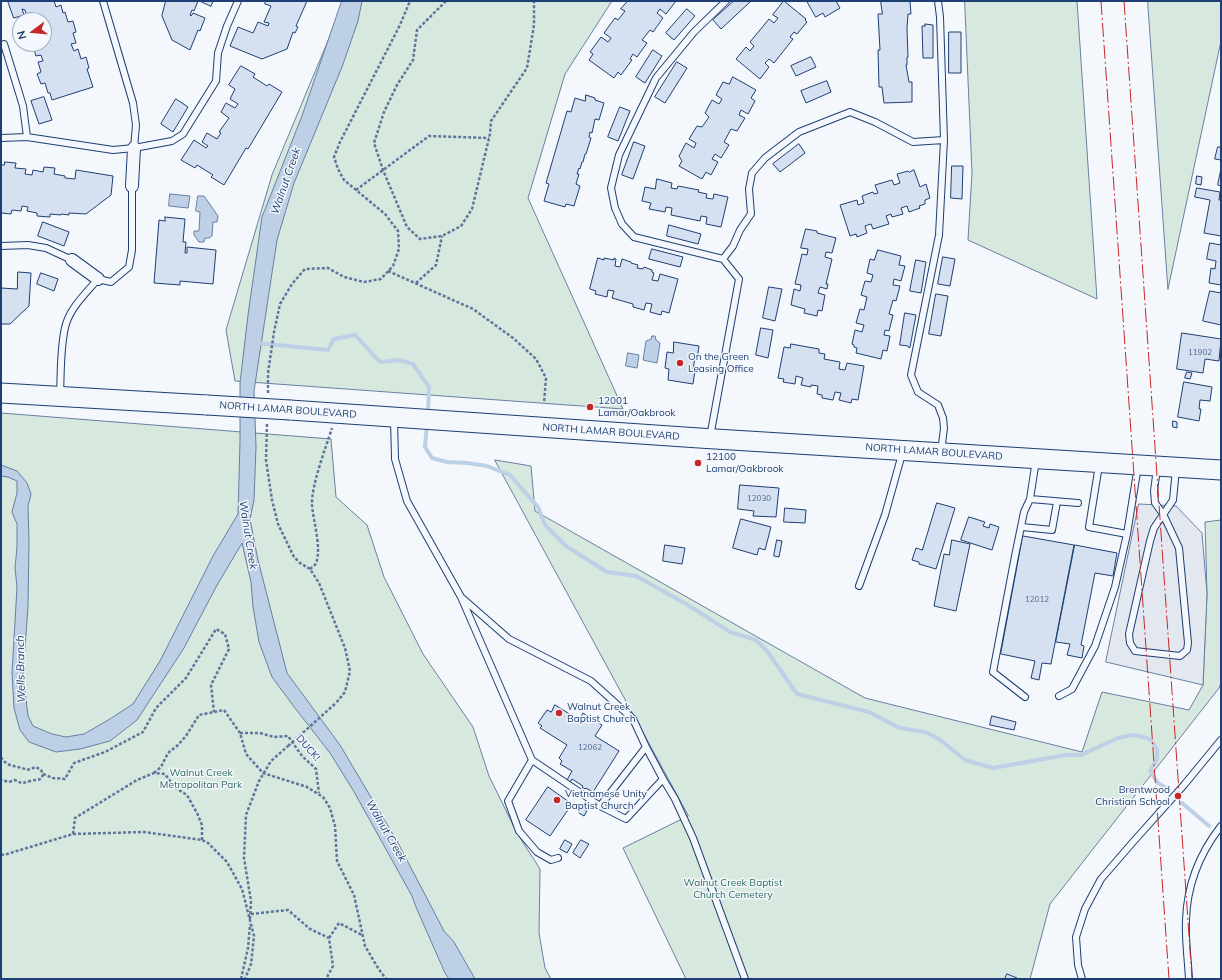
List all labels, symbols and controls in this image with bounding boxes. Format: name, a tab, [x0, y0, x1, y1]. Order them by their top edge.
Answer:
north arrow	[12, 12, 52, 52]
text: N	[14, 29, 29, 41]
water label: Walnut Creek	[268, 146, 304, 216]
house number: 11902	[1188, 348, 1212, 358]
place label: On the Green Leasing Office	[688, 351, 754, 374]
marker: On the Green Leasing Office	[675, 358, 685, 368]
place label: 12001 Lamar/Oakbrook	[598, 395, 676, 418]
street label: NORTH LAMAR BOULEVARD	[219, 399, 357, 421]
marker: 12001 Lamar/Oakbrook	[585, 402, 595, 412]
street label: NORTH LAMAR BOULEVARD	[542, 421, 680, 443]
street label: NORTH LAMAR BOULEVARD	[865, 441, 1003, 463]
place label: 12100 Lamar/Oakbrook	[706, 451, 784, 474]
marker: 12100 Lamar/Oakbrook	[693, 458, 703, 468]
house number: 12030	[747, 494, 771, 504]
water label: Walnut Creek	[236, 500, 260, 570]
house number: 12012	[1025, 595, 1049, 605]
water label: Wells Branch	[14, 635, 28, 703]
place label: Walnut Creek Baptist Church	[567, 701, 635, 724]
marker: Walnut Creek Baptist Church	[554, 708, 564, 718]
street label: DUCK!	[293, 733, 323, 763]
house number: 12062	[578, 743, 602, 753]
park label: Walnut Creek Metropolitan Park	[160, 767, 242, 790]
place label: Brentwood Christian School	[1095, 784, 1170, 808]
place label: Vietnamese Unity Baptist Church	[565, 788, 647, 812]
marker: Brentwood Christian School	[1173, 791, 1183, 801]
marker: Vietnamese Unity Baptist Church	[552, 795, 562, 805]
water label: Walnut Creek	[363, 798, 409, 864]
park label: Walnut Creek Baptist Church Cemetery	[684, 877, 782, 900]

